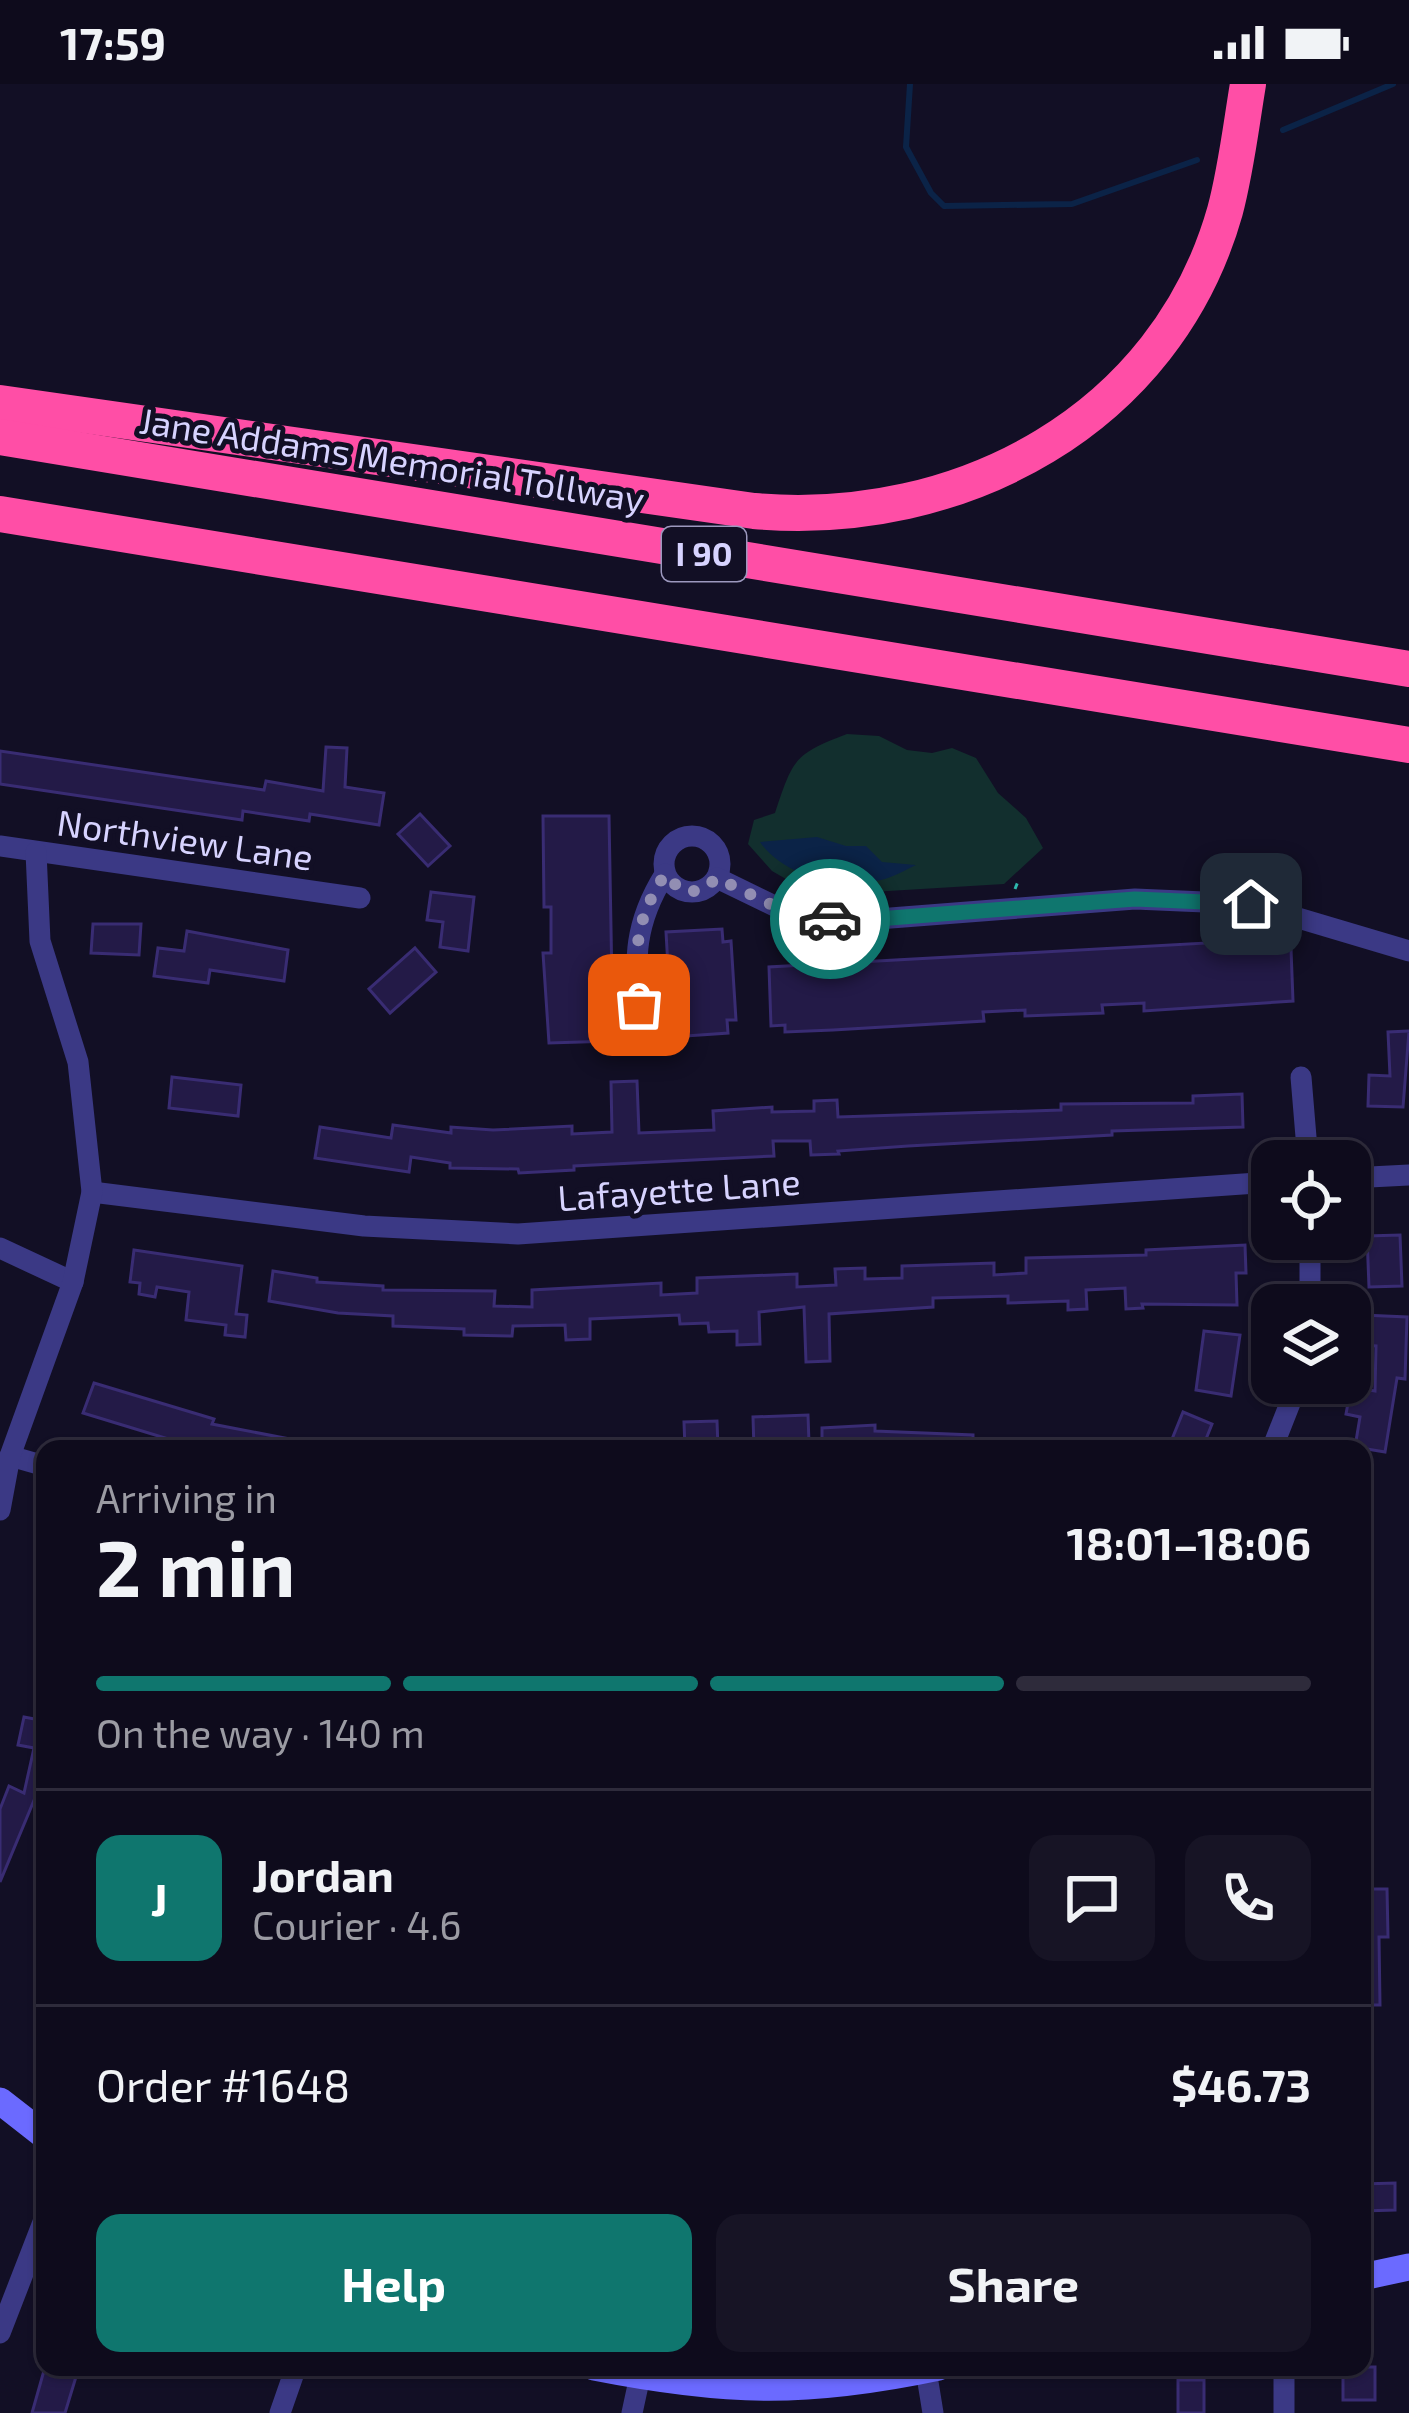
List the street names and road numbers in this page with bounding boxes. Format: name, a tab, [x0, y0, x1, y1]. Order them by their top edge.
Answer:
street label: Jane Addams Memorial Tollway	[137, 397, 648, 520]
road number: I 90	[662, 527, 746, 581]
street label: Northview Lane	[55, 799, 316, 878]
street label: Lafayette Lane	[556, 1159, 802, 1218]

